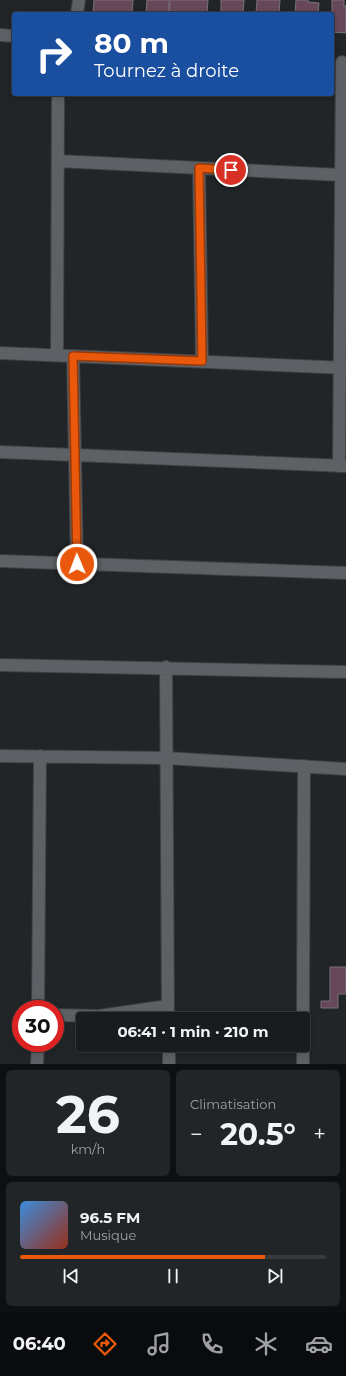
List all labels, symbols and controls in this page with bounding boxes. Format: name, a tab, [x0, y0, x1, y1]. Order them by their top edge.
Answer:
text: 80 m	[94, 26, 169, 60]
icon: right	[28, 28, 80, 80]
text: Tournez à droite	[94, 60, 239, 82]
pin	[214, 153, 248, 187]
icon: arrive	[220, 159, 242, 181]
position arrow	[56, 543, 98, 585]
speed limit sign: 30	[12, 1000, 64, 1052]
text: 06:41 · 1 min · 210 m	[117, 1022, 269, 1041]
text: 26	[56, 1083, 120, 1146]
text: Climatisation	[190, 1096, 276, 1112]
text: 20.5°	[220, 1116, 296, 1153]
text: −	[190, 1121, 203, 1148]
text: +	[313, 1121, 326, 1148]
text: km/h	[71, 1141, 105, 1157]
text: 96.5 FM	[80, 1208, 140, 1227]
text: Musique	[80, 1227, 136, 1243]
icon: previous	[60, 1265, 82, 1287]
icon: pause	[162, 1265, 184, 1287]
icon: next	[264, 1265, 286, 1287]
icon: directions	[91, 1330, 119, 1358]
icon: music	[145, 1330, 173, 1358]
icon: phone	[198, 1330, 226, 1358]
icon: climate	[252, 1330, 280, 1358]
icon: car	[305, 1330, 333, 1358]
text: 06:40	[13, 1333, 66, 1355]

